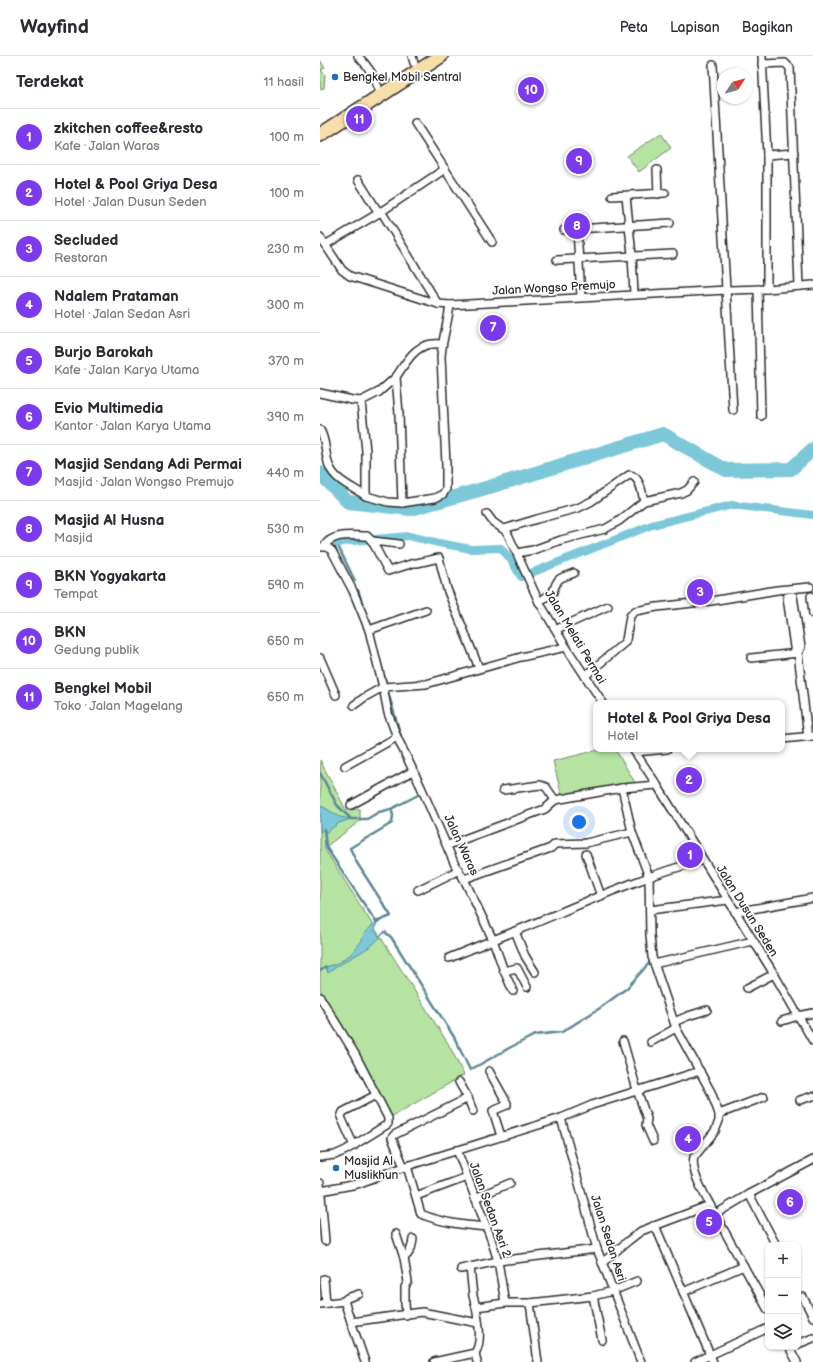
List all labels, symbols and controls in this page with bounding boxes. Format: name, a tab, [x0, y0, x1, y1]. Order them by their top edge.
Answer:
text: Wayfind	[20, 16, 89, 39]
text: Peta	[620, 19, 648, 36]
text: Lapisan	[670, 19, 720, 36]
text: Bagikan	[742, 19, 793, 36]
north arrow	[717, 68, 753, 104]
place label: Bengkel Mobil Sentral	[343, 70, 462, 85]
text: Terdekat	[16, 72, 84, 92]
marker: Bengkel Mobil Sentral	[330, 72, 340, 82]
text: 11 hasil	[264, 74, 304, 90]
pin: 10	[518, 75, 544, 105]
pin: 11	[346, 104, 372, 134]
text: zkitchen coffee&resto	[54, 119, 203, 138]
text: 1	[26, 129, 32, 145]
text: 100 m	[269, 129, 304, 145]
text: Kafe · Jalan Waras	[54, 138, 160, 154]
pin: 9	[566, 146, 592, 176]
text: Hotel & Pool Griya Desa	[54, 175, 218, 194]
text: 2	[25, 185, 33, 201]
text: 100 m	[269, 185, 304, 201]
text: Hotel · Jalan Dusun Seden	[54, 194, 207, 210]
pin: 8	[564, 211, 590, 241]
text: Secluded	[54, 231, 118, 250]
text: 3	[25, 241, 33, 257]
text: 230 m	[267, 241, 304, 257]
text: Restoran	[54, 250, 108, 266]
street label: Jalan Wongso Premujo	[492, 277, 616, 299]
text: Ndalem Prataman	[54, 287, 179, 306]
text: 4	[25, 297, 33, 313]
text: 300 m	[266, 297, 304, 313]
text: Hotel · Jalan Sedan Asri	[54, 306, 190, 322]
pin: 7	[480, 313, 506, 343]
text: Burjo Barokah	[54, 343, 153, 362]
text: 5	[25, 353, 33, 369]
text: 370 m	[268, 353, 304, 369]
text: Kafe · Jalan Karya Utama	[54, 362, 199, 378]
text: Evio Multimedia	[54, 399, 163, 418]
text: 6	[25, 409, 33, 425]
text: 390 m	[267, 409, 304, 425]
text: Kantor · Jalan Karya Utama	[54, 418, 211, 434]
text: Masjid Sendang Adi Permai	[54, 455, 242, 474]
text: 7	[25, 465, 33, 481]
text: 440 m	[266, 465, 304, 481]
text: Masjid · Jalan Wongso Premujo	[54, 474, 234, 490]
text: Masjid Al Husna	[54, 511, 164, 530]
text: 8	[25, 521, 33, 537]
text: 530 m	[267, 521, 304, 537]
text: Masjid	[54, 530, 93, 546]
text: BKN Yogyakarta	[54, 567, 166, 586]
text: 9	[25, 577, 33, 593]
text: 590 m	[267, 577, 304, 593]
pin: 3	[687, 577, 713, 607]
text: Tempat	[54, 586, 98, 602]
street label: Jalan Melati Permai	[541, 587, 609, 687]
text: BKN	[54, 623, 86, 642]
text: 10	[22, 633, 36, 649]
text: 650 m	[267, 633, 304, 649]
text: Gedung publik	[54, 642, 139, 658]
text: Bengkel Mobil	[54, 679, 152, 698]
text: 11	[24, 689, 34, 705]
text: 650 m	[267, 689, 304, 705]
text: Toko · Jalan Magelang	[54, 698, 183, 714]
popup	[593, 700, 785, 752]
text: Hotel & Pool Griya Desa	[607, 709, 771, 728]
text: Hotel	[607, 728, 638, 744]
pin: 2	[676, 765, 702, 795]
street label: Jalan Waras	[440, 812, 482, 878]
your location	[569, 812, 589, 832]
pin: 1	[677, 840, 703, 870]
street label: Jalan Dusun Seden	[713, 862, 781, 960]
pin: 4	[675, 1124, 701, 1154]
place label: Masjid Al Muslikhun	[344, 1154, 399, 1183]
street label: Jalan Sedan Asri 2	[466, 1160, 514, 1260]
marker: Masjid Al Muslikhun	[331, 1163, 341, 1173]
pin: 6	[777, 1187, 803, 1217]
street label: Jalan Sedan Asri	[587, 1193, 629, 1283]
pin: 5	[696, 1207, 722, 1237]
map controls	[765, 1242, 801, 1350]
button: +	[765, 1242, 801, 1278]
button: −	[765, 1278, 801, 1314]
button: layers	[765, 1314, 801, 1350]

